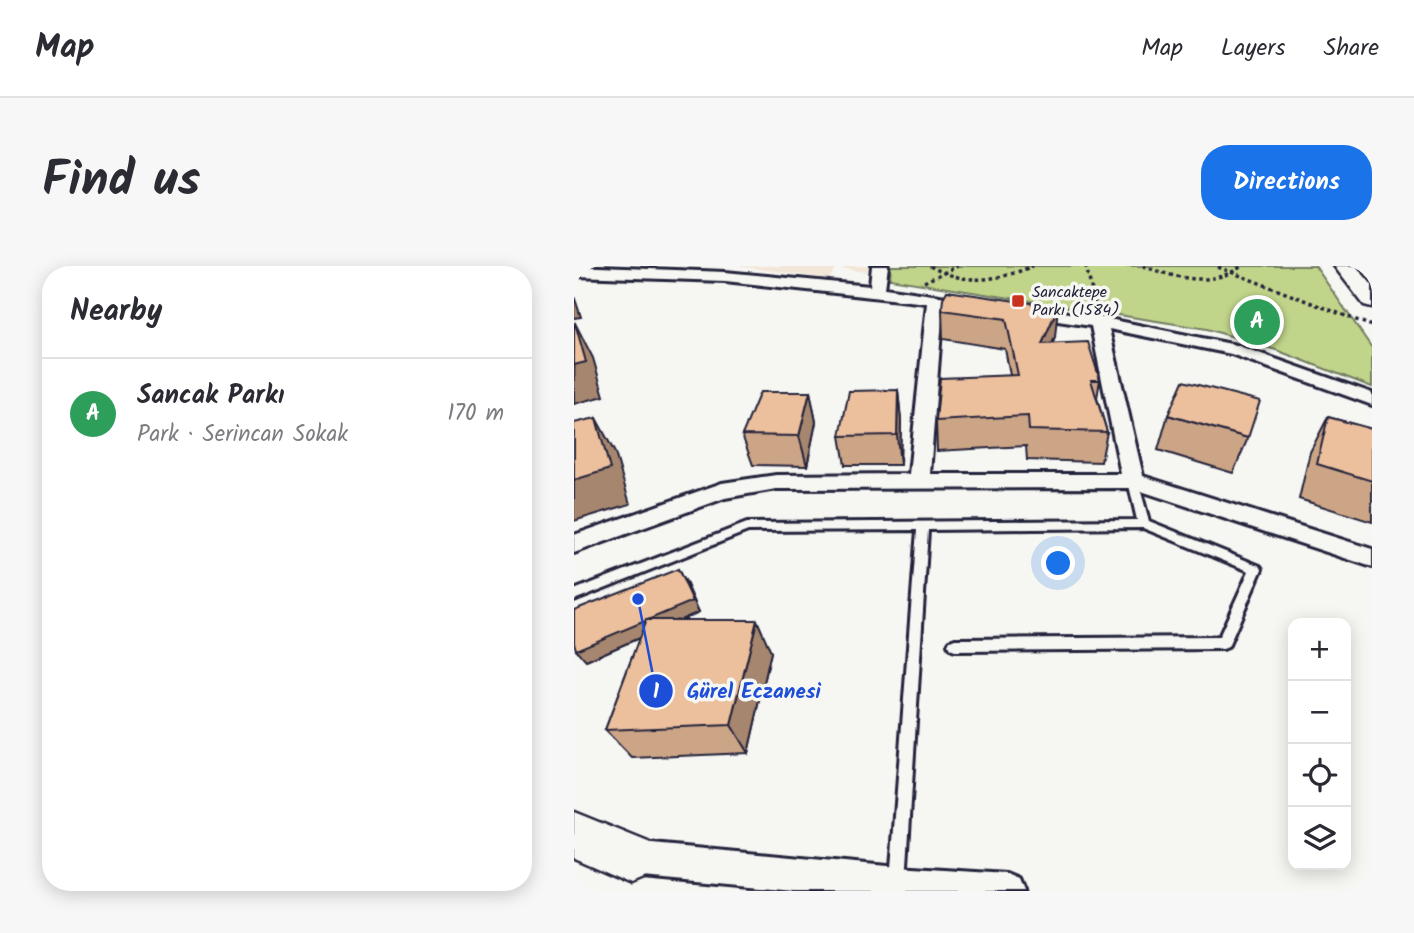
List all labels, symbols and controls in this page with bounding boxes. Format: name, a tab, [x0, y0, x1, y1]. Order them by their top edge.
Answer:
text: Map	[35, 22, 95, 75]
text: Map	[1141, 29, 1183, 68]
text: Layers	[1221, 29, 1285, 68]
text: Share	[1323, 29, 1379, 68]
text: Find us	[42, 143, 200, 221]
button: Directions	[1201, 145, 1372, 220]
place label: Sancaktepe Parkı (1584)	[1032, 280, 1119, 323]
text: Nearby	[70, 288, 162, 336]
marker: Sancaktepe Parkı (1584)	[1010, 293, 1026, 309]
pin: A	[1234, 296, 1280, 348]
text: Sancak Parkı	[137, 375, 284, 417]
text: A	[86, 396, 100, 432]
text: 170 m	[447, 396, 504, 432]
text: Park · Serincan Sokak	[137, 417, 348, 453]
your location	[1041, 546, 1075, 580]
map controls	[1288, 618, 1351, 870]
button: +	[1288, 618, 1351, 681]
callout: Gürel Eczanesi	[638, 670, 835, 712]
text: 1	[653, 676, 660, 709]
text: Gürel Eczanesi	[687, 676, 821, 709]
button: −	[1288, 681, 1351, 744]
button: locate	[1288, 744, 1351, 807]
button: layers	[1288, 807, 1351, 870]

